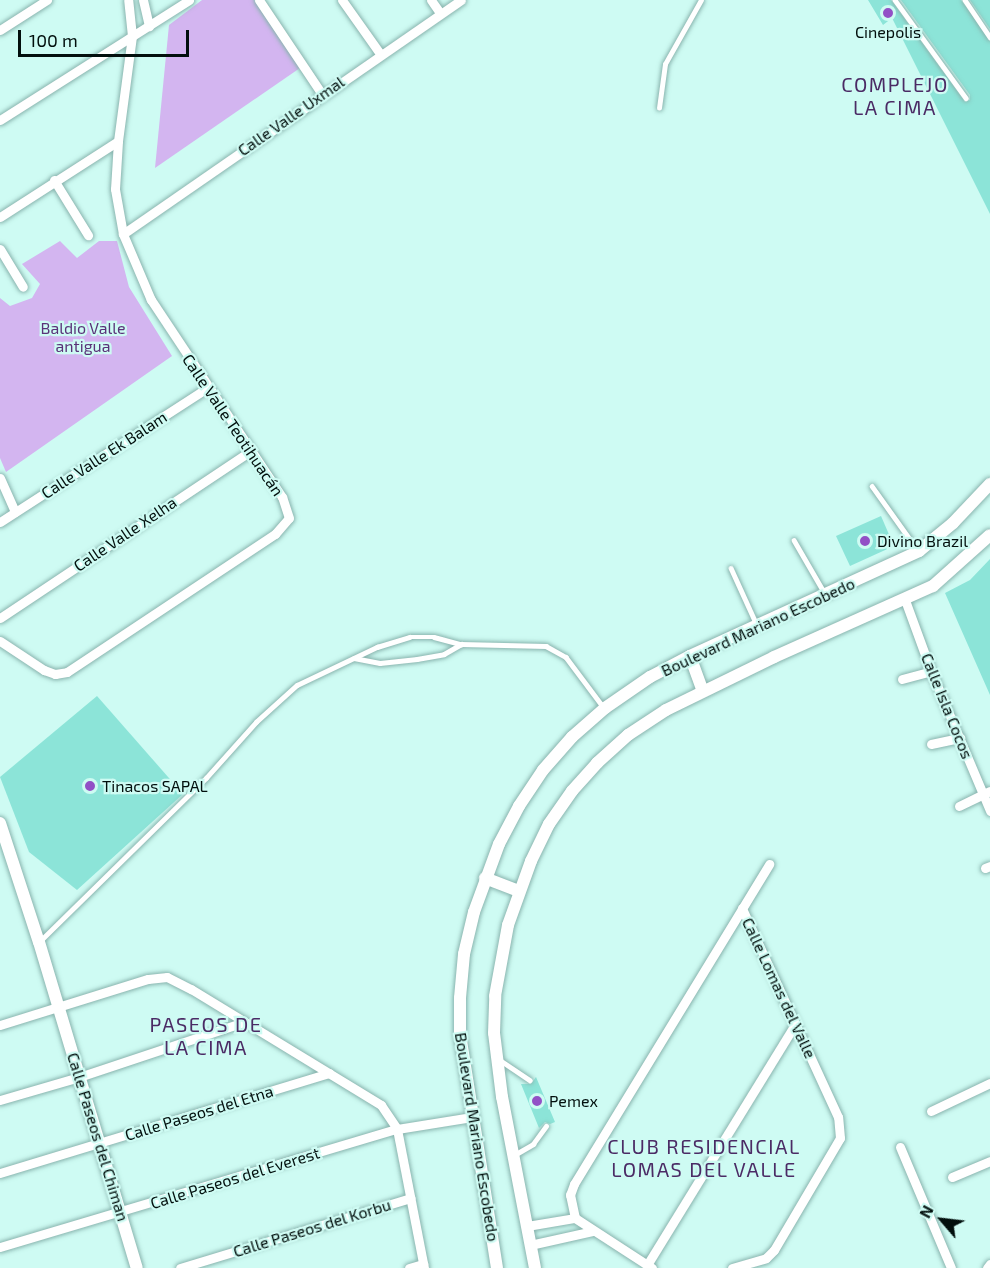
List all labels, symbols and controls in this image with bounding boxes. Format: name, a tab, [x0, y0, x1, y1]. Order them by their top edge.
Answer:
marker: Cinepolis	[881, 6, 895, 20]
scale bar	[21, 18, 192, 56]
place label: Cinepolis	[855, 22, 921, 42]
text: 100 m	[29, 29, 78, 51]
street label: Calle Valle Uxmal	[234, 72, 348, 160]
district label: COMPLEJO LA CIMA	[841, 72, 949, 119]
park label: Baldio Valle antigua	[40, 318, 126, 356]
street label: Calle Valle Teotihuacán	[178, 350, 288, 500]
street label: Calle Valle Ek Balam	[37, 407, 171, 503]
street label: Calle Valle Xelha	[70, 492, 180, 576]
place label: Divino Brazil	[877, 531, 968, 551]
marker: Divino Brazil	[858, 534, 872, 548]
street label: Boulevard Mariano Escobedo	[658, 574, 858, 680]
street label: Calle Isla Cocos	[917, 650, 977, 762]
place label: Tinacos SAPAL	[102, 776, 208, 796]
marker: Tinacos SAPAL	[83, 779, 97, 793]
street label: Calle Lomas del Valle	[738, 914, 820, 1062]
district label: PASEOS DE LA CIMA	[150, 1013, 262, 1060]
street label: Boulevard Mariano Escobedo	[451, 1031, 503, 1243]
street label: Calle Paseos del Chiman	[63, 1050, 133, 1224]
street label: Calle Paseos del Etna	[122, 1081, 276, 1145]
place label: Pemex	[549, 1091, 598, 1111]
marker: Pemex	[530, 1094, 544, 1108]
district label: CLUB RESIDENCIAL LOMAS DEL VALLE	[607, 1135, 801, 1182]
street label: Calle Paseos del Everest	[148, 1143, 322, 1213]
north arrow	[912, 1190, 972, 1250]
street label: Calle Paseos del Korbu	[231, 1195, 393, 1261]
text: N	[915, 1202, 937, 1221]

